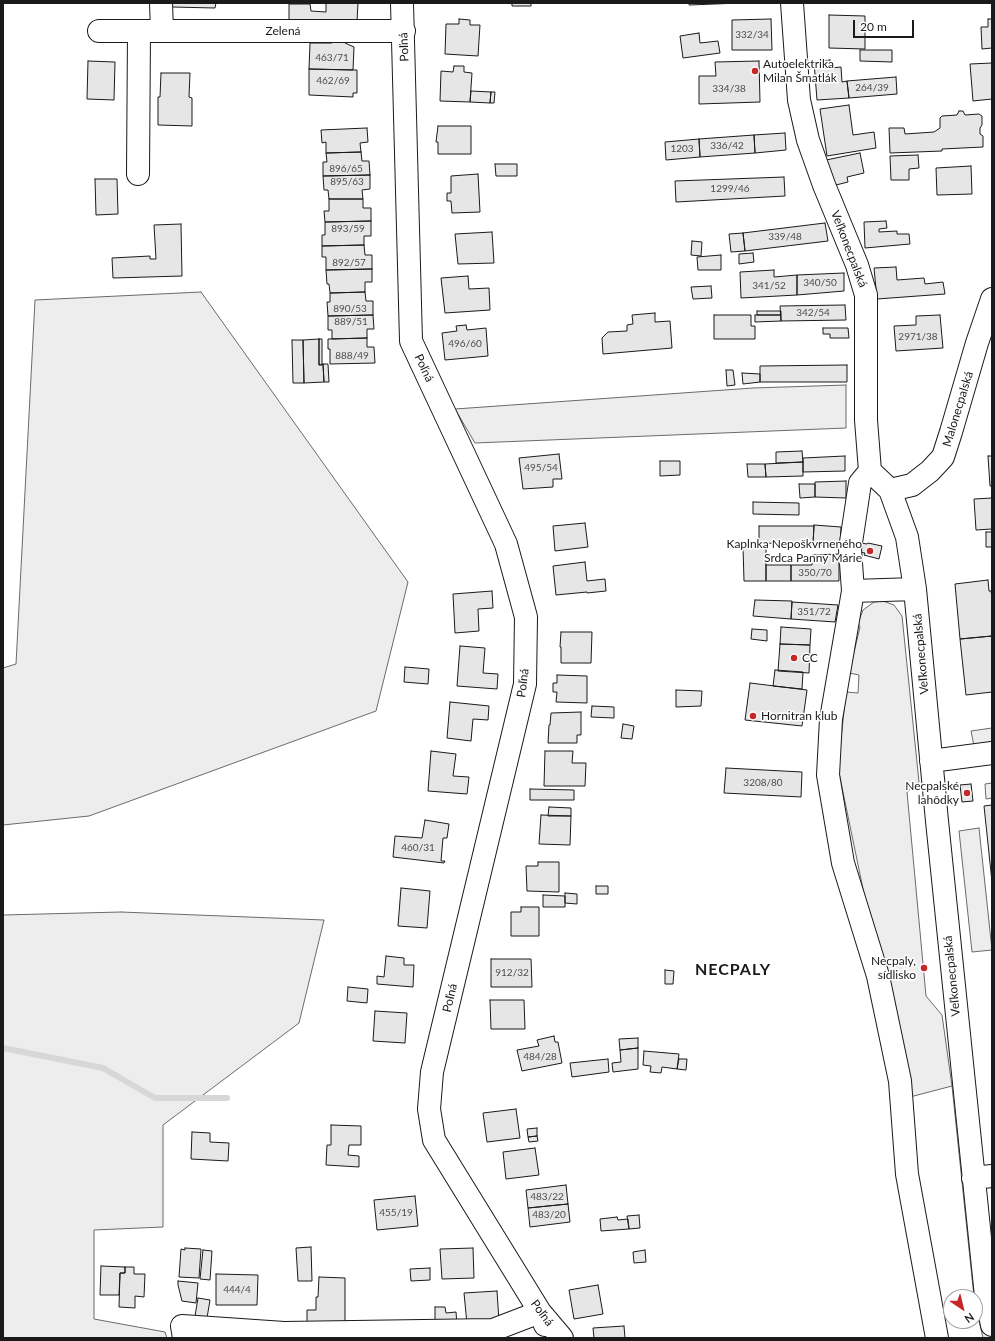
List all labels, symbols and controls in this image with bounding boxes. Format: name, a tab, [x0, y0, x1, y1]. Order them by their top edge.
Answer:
scale bar	[855, 12, 916, 38]
text: 20 m	[860, 19, 887, 34]
street label: Zelená	[265, 24, 301, 38]
house number: 332/34	[735, 29, 769, 41]
street label: Poľná	[396, 32, 412, 62]
house number: 463/71	[315, 52, 349, 64]
place label: Autoelektrika Milan Šmatlák	[763, 57, 837, 85]
marker: Autoelektrika Milan Šmatlák	[750, 66, 760, 76]
house number: 462/69	[316, 75, 350, 87]
house number: 264/39	[855, 82, 889, 94]
house number: 334/38	[712, 83, 746, 95]
house number: 336/42	[710, 140, 744, 152]
house number: 1203	[670, 143, 694, 155]
house number: 896/65	[329, 163, 363, 175]
house number: 895/63	[330, 176, 364, 188]
house number: 1299/46	[710, 183, 750, 195]
street label: Veľkonecpalská	[828, 209, 870, 289]
house number: 893/59	[331, 223, 365, 235]
house number: 339/48	[768, 231, 802, 243]
house number: 892/57	[332, 257, 366, 269]
house number: 340/50	[803, 277, 837, 289]
house number: 341/52	[752, 280, 786, 292]
house number: 890/53	[333, 303, 367, 315]
house number: 342/54	[796, 307, 830, 319]
house number: 889/51	[334, 316, 368, 328]
house number: 2971/38	[898, 331, 938, 343]
house number: 496/60	[448, 338, 482, 350]
house number: 888/49	[335, 350, 369, 362]
street label: Poľná	[411, 352, 437, 384]
street label: Malonecpalská	[940, 370, 976, 448]
house number: 495/54	[524, 462, 558, 474]
place label: Kaplnka Nepoškvrneného Srdca Panny Márie	[726, 537, 862, 565]
marker: Kaplnka Nepoškvrneného Srdca Panny Márie	[865, 546, 875, 556]
house number: 350/70	[798, 567, 832, 579]
house number: 351/72	[797, 606, 831, 618]
street label: Veľkonecpalská	[910, 613, 932, 695]
place label: CC	[802, 651, 818, 665]
marker: CC	[789, 653, 799, 663]
street label: Poľná	[514, 668, 532, 698]
place label: Hornitran klub	[761, 709, 837, 723]
marker: Hornitran klub	[748, 711, 758, 721]
house number: 3208/80	[743, 777, 783, 789]
place label: Necpalské lahôdky	[905, 779, 959, 807]
marker: Necpalské lahôdky	[962, 788, 972, 798]
house number: 460/31	[401, 842, 435, 854]
street label: Veľkonecpalská	[941, 935, 963, 1017]
place label: Necpaly, sídlisko	[871, 954, 916, 982]
district label: NECPALY	[695, 960, 771, 980]
marker: Necpaly, sídlisko	[919, 963, 929, 973]
house number: 912/32	[495, 967, 529, 979]
street label: Poľná	[440, 982, 460, 1014]
house number: 484/28	[523, 1051, 557, 1063]
house number: 483/22	[530, 1191, 564, 1203]
house number: 455/19	[379, 1207, 413, 1219]
house number: 483/20	[532, 1209, 566, 1221]
house number: 444/4	[223, 1284, 251, 1296]
north arrow	[943, 1289, 983, 1329]
street label: Poľná	[528, 1297, 556, 1329]
text: N	[962, 1311, 977, 1326]

